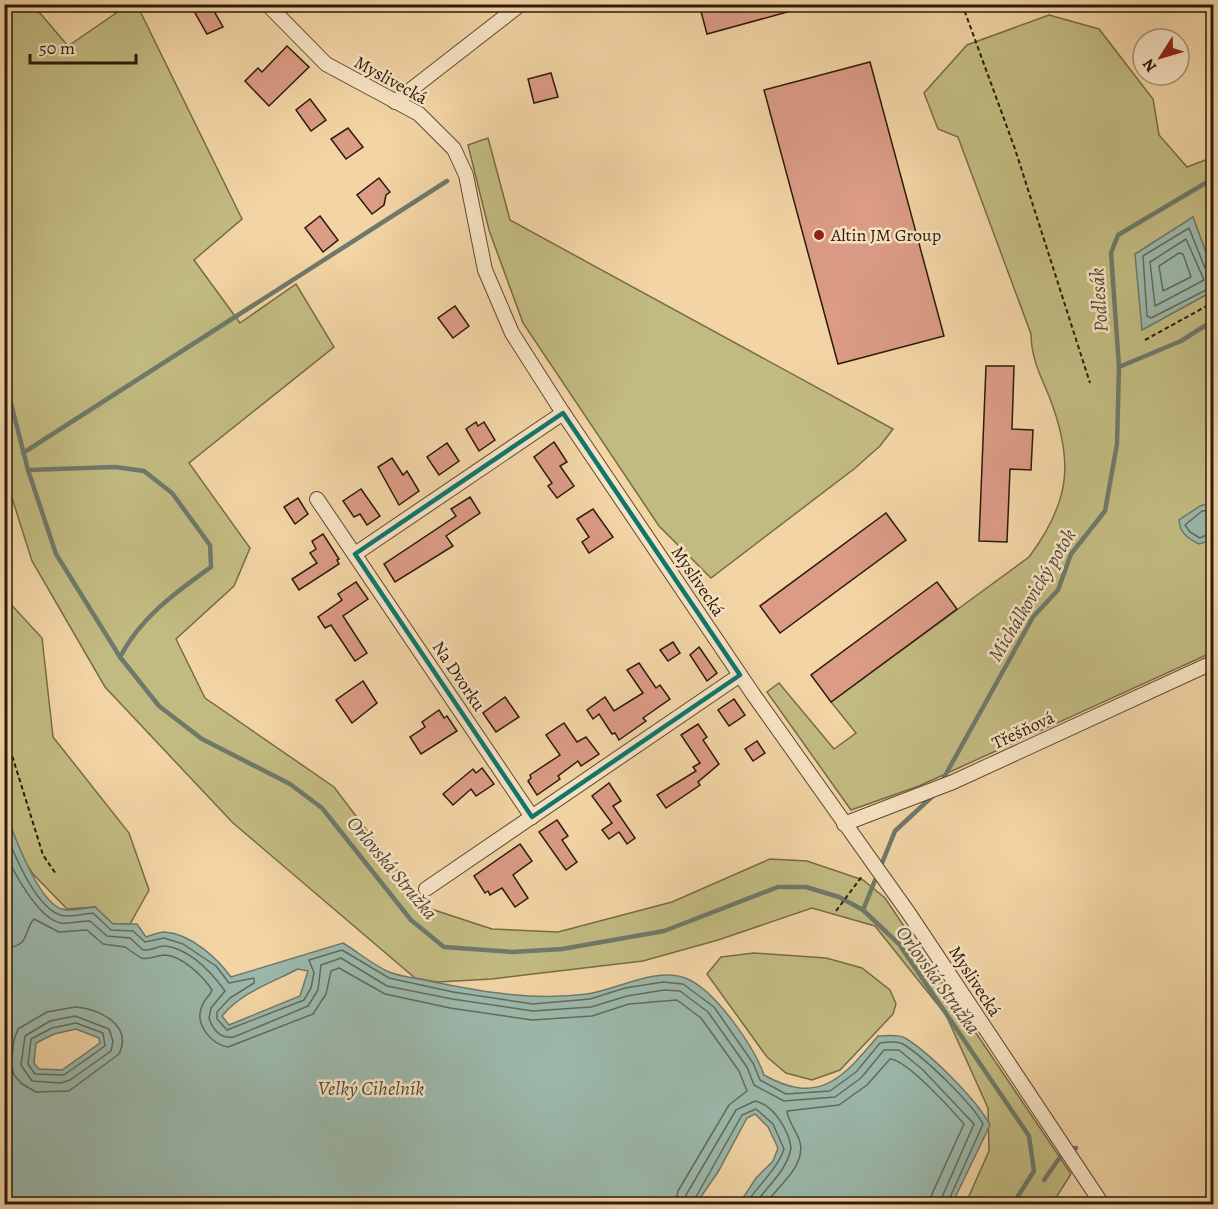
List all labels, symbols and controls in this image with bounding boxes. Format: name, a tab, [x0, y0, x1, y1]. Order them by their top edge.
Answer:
scale bar	[30, 27, 136, 65]
north arrow	[1131, 27, 1191, 87]
text: 50 m	[39, 36, 75, 60]
street label: Myslivecká	[350, 50, 432, 110]
text: N	[1137, 54, 1162, 77]
place label: Altin JM Group	[830, 223, 941, 247]
marker: Altin JM Group	[812, 228, 826, 242]
water label: Podlesák	[1083, 267, 1115, 333]
water label: Michálkovický potok	[982, 524, 1082, 666]
street label: Myslivecká	[666, 541, 731, 621]
street label: Na Dvorku	[427, 636, 491, 716]
street label: Třešňová	[988, 705, 1059, 755]
water label: Orlovská Stružka	[341, 810, 443, 926]
water label: Orlovská Stružka	[890, 920, 986, 1040]
street label: Myslivecká	[943, 941, 1007, 1022]
water label: Velký Cihelník	[318, 1075, 424, 1102]

